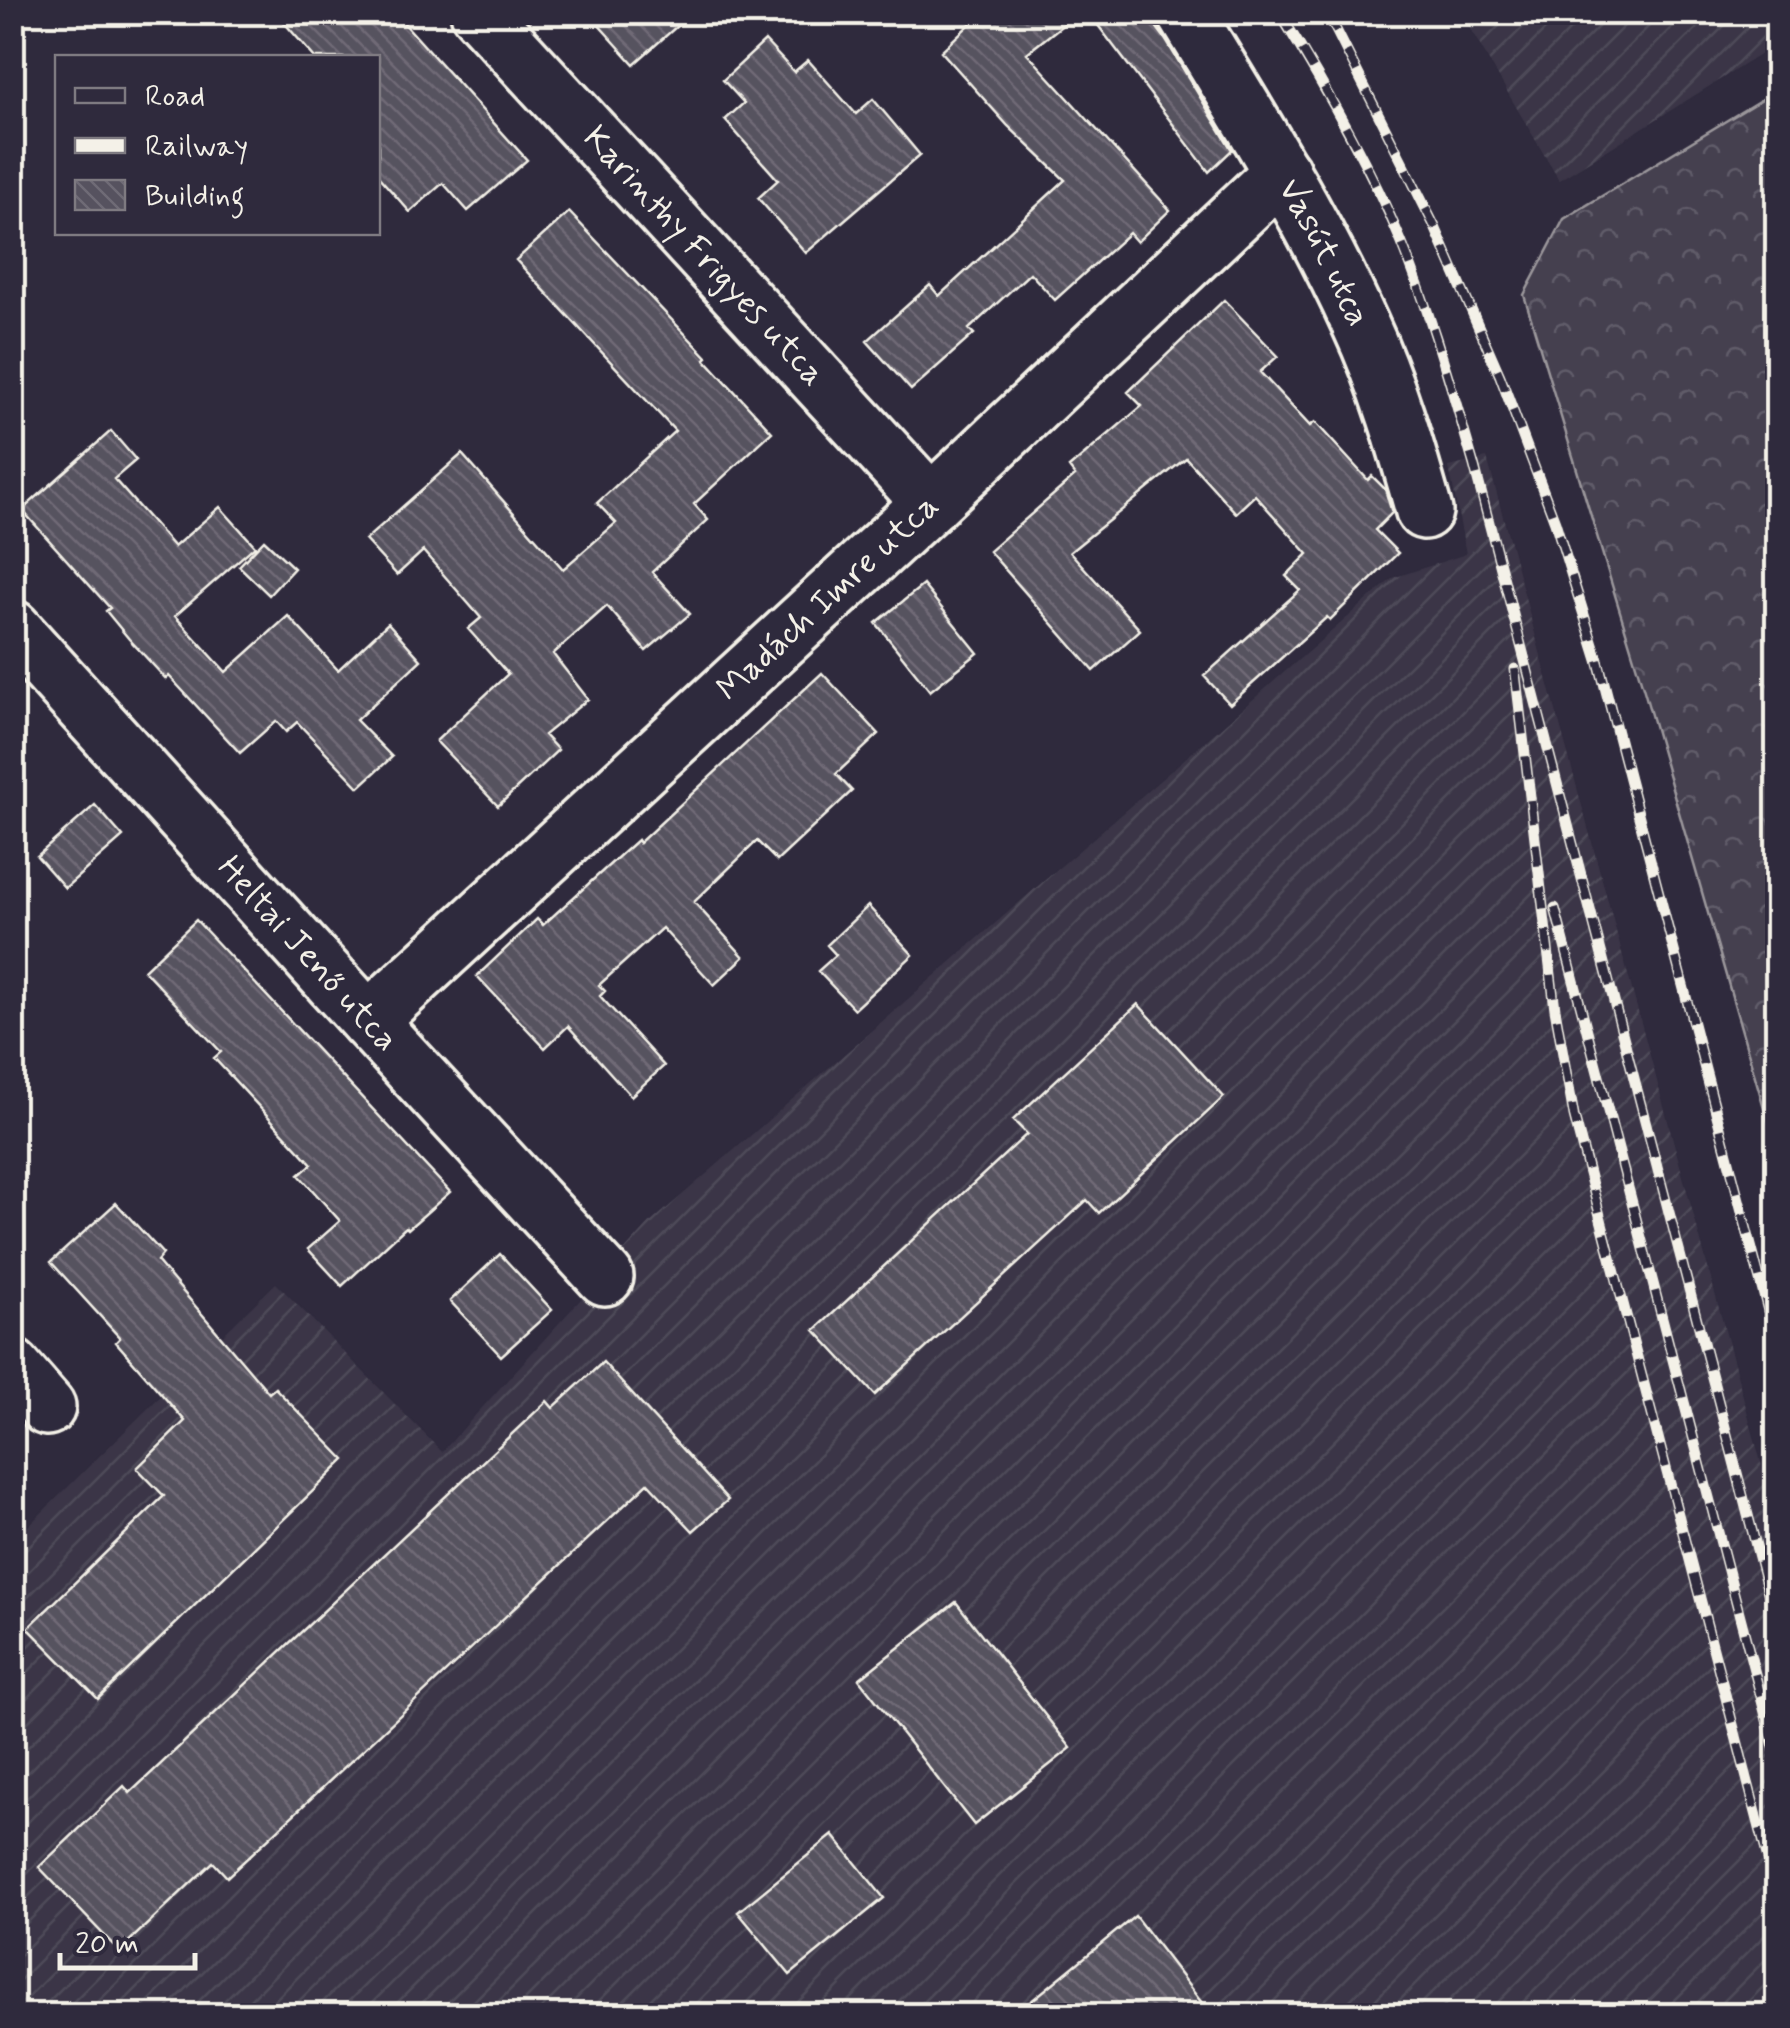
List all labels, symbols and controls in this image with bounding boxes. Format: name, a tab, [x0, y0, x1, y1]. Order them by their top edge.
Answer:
legend	[55, 55, 380, 235]
text: Road	[145, 77, 205, 116]
street label: Karinthy Frigyes utca	[572, 116, 835, 396]
text: Railway	[145, 127, 248, 166]
street label: Vasút utca	[1267, 170, 1381, 334]
text: Building	[145, 177, 244, 219]
street label: Madách Imre utca	[707, 484, 949, 712]
street label: Heltai Jenő utca	[207, 846, 408, 1062]
scale bar	[60, 1908, 195, 1970]
text: 20 m	[75, 1925, 139, 1964]

